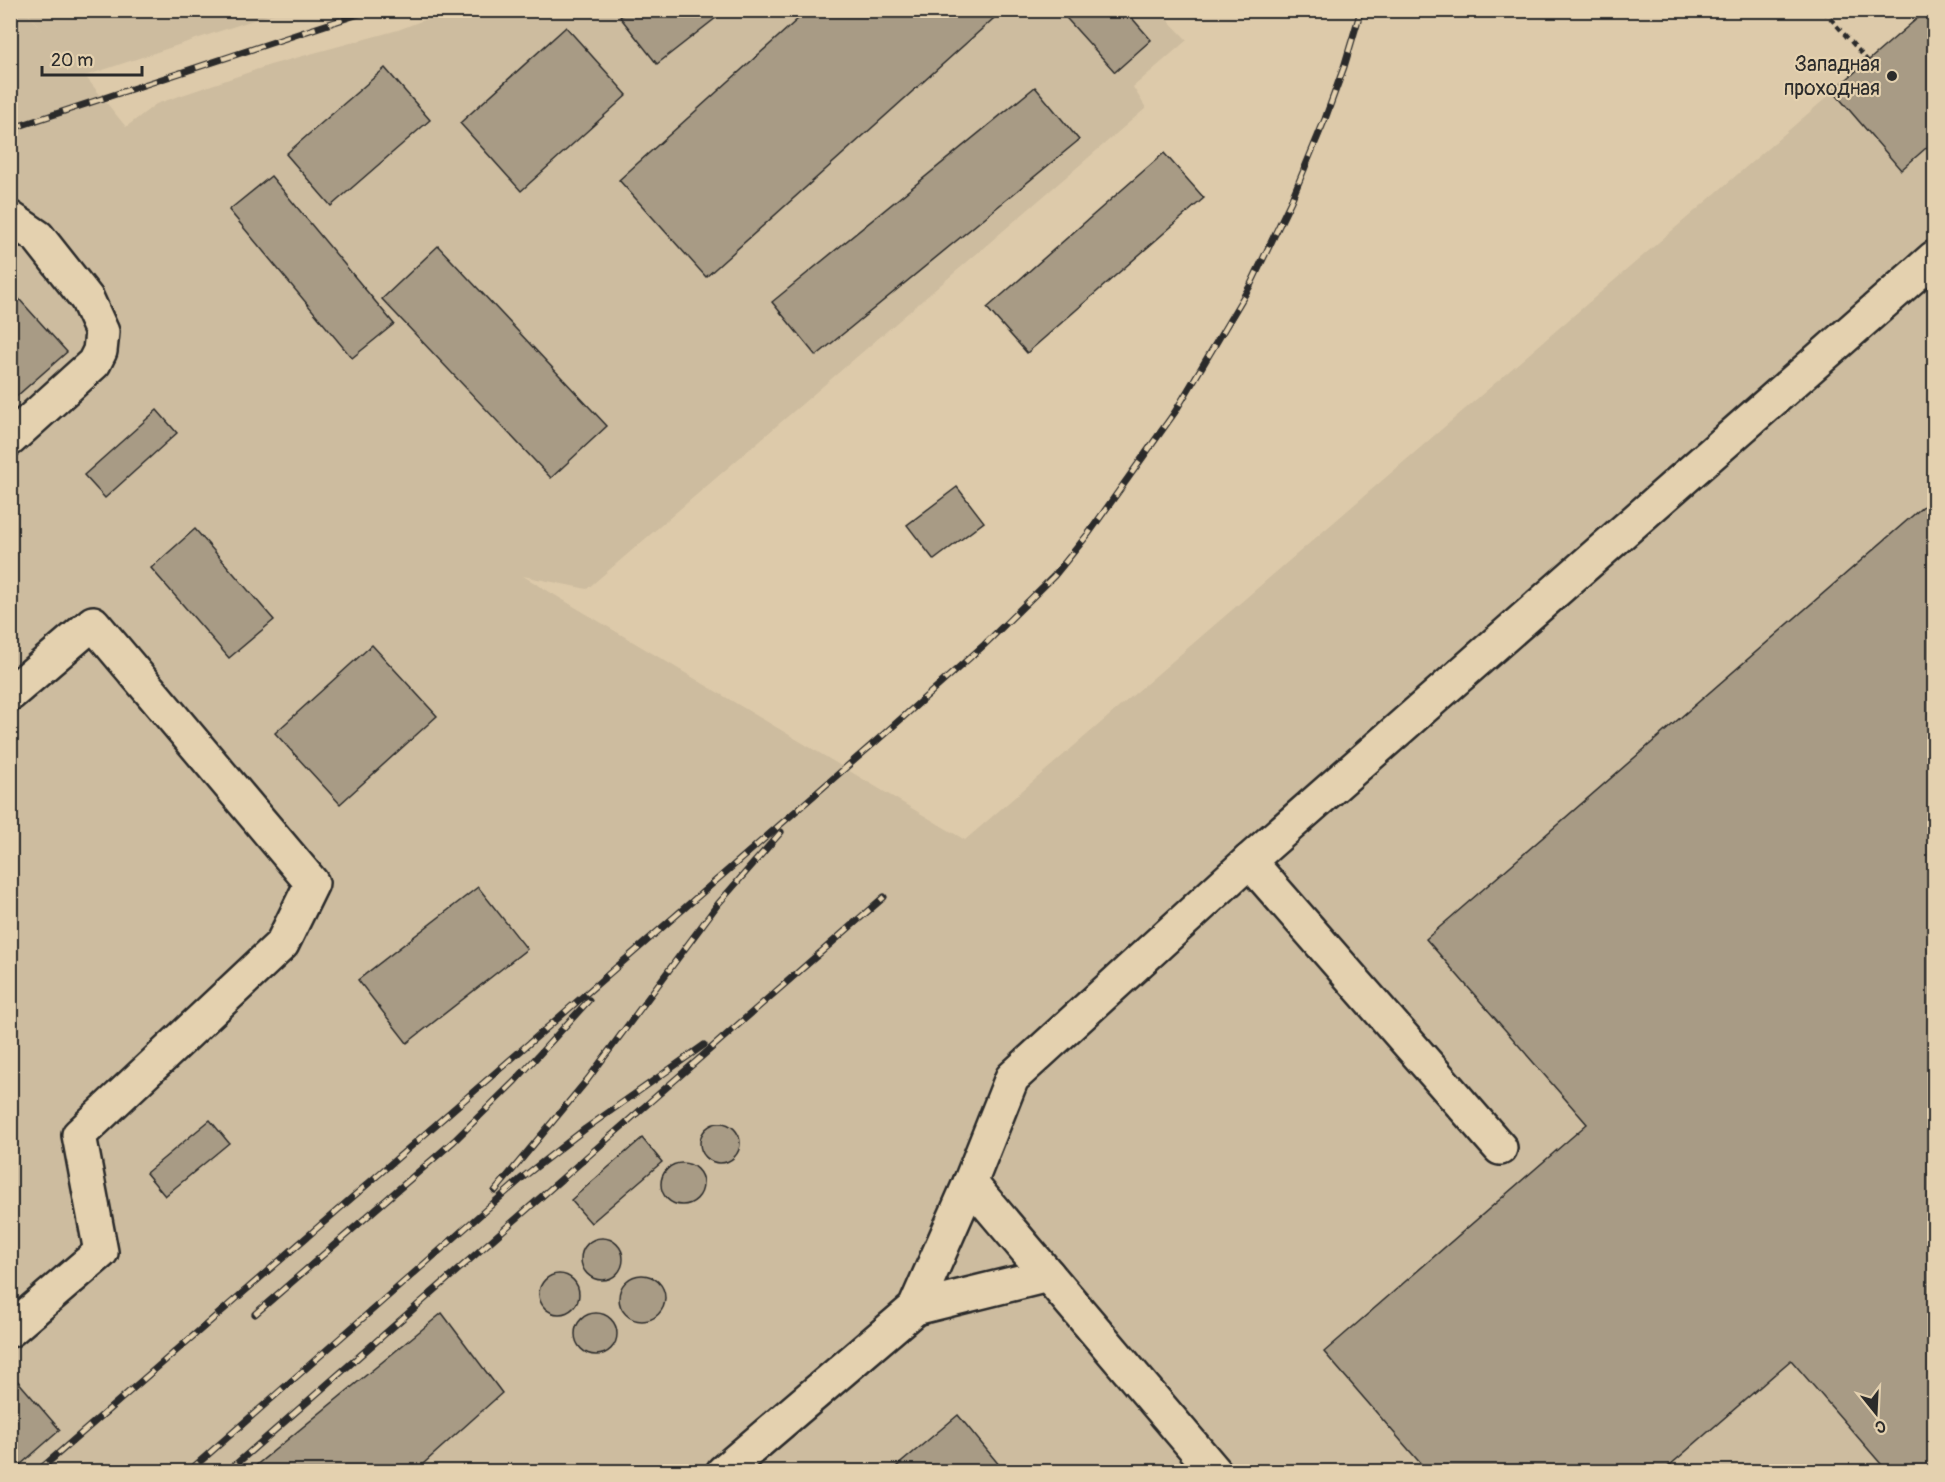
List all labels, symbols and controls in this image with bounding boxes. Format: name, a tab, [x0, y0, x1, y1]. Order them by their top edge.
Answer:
scale bar	[42, 39, 142, 77]
text: 20 m	[51, 49, 93, 72]
place label: Западная проходная	[1784, 51, 1880, 102]
marker: Западная проходная	[1885, 69, 1899, 83]
north arrow	[1846, 1383, 1906, 1443]
text: С	[1872, 1415, 1888, 1437]

